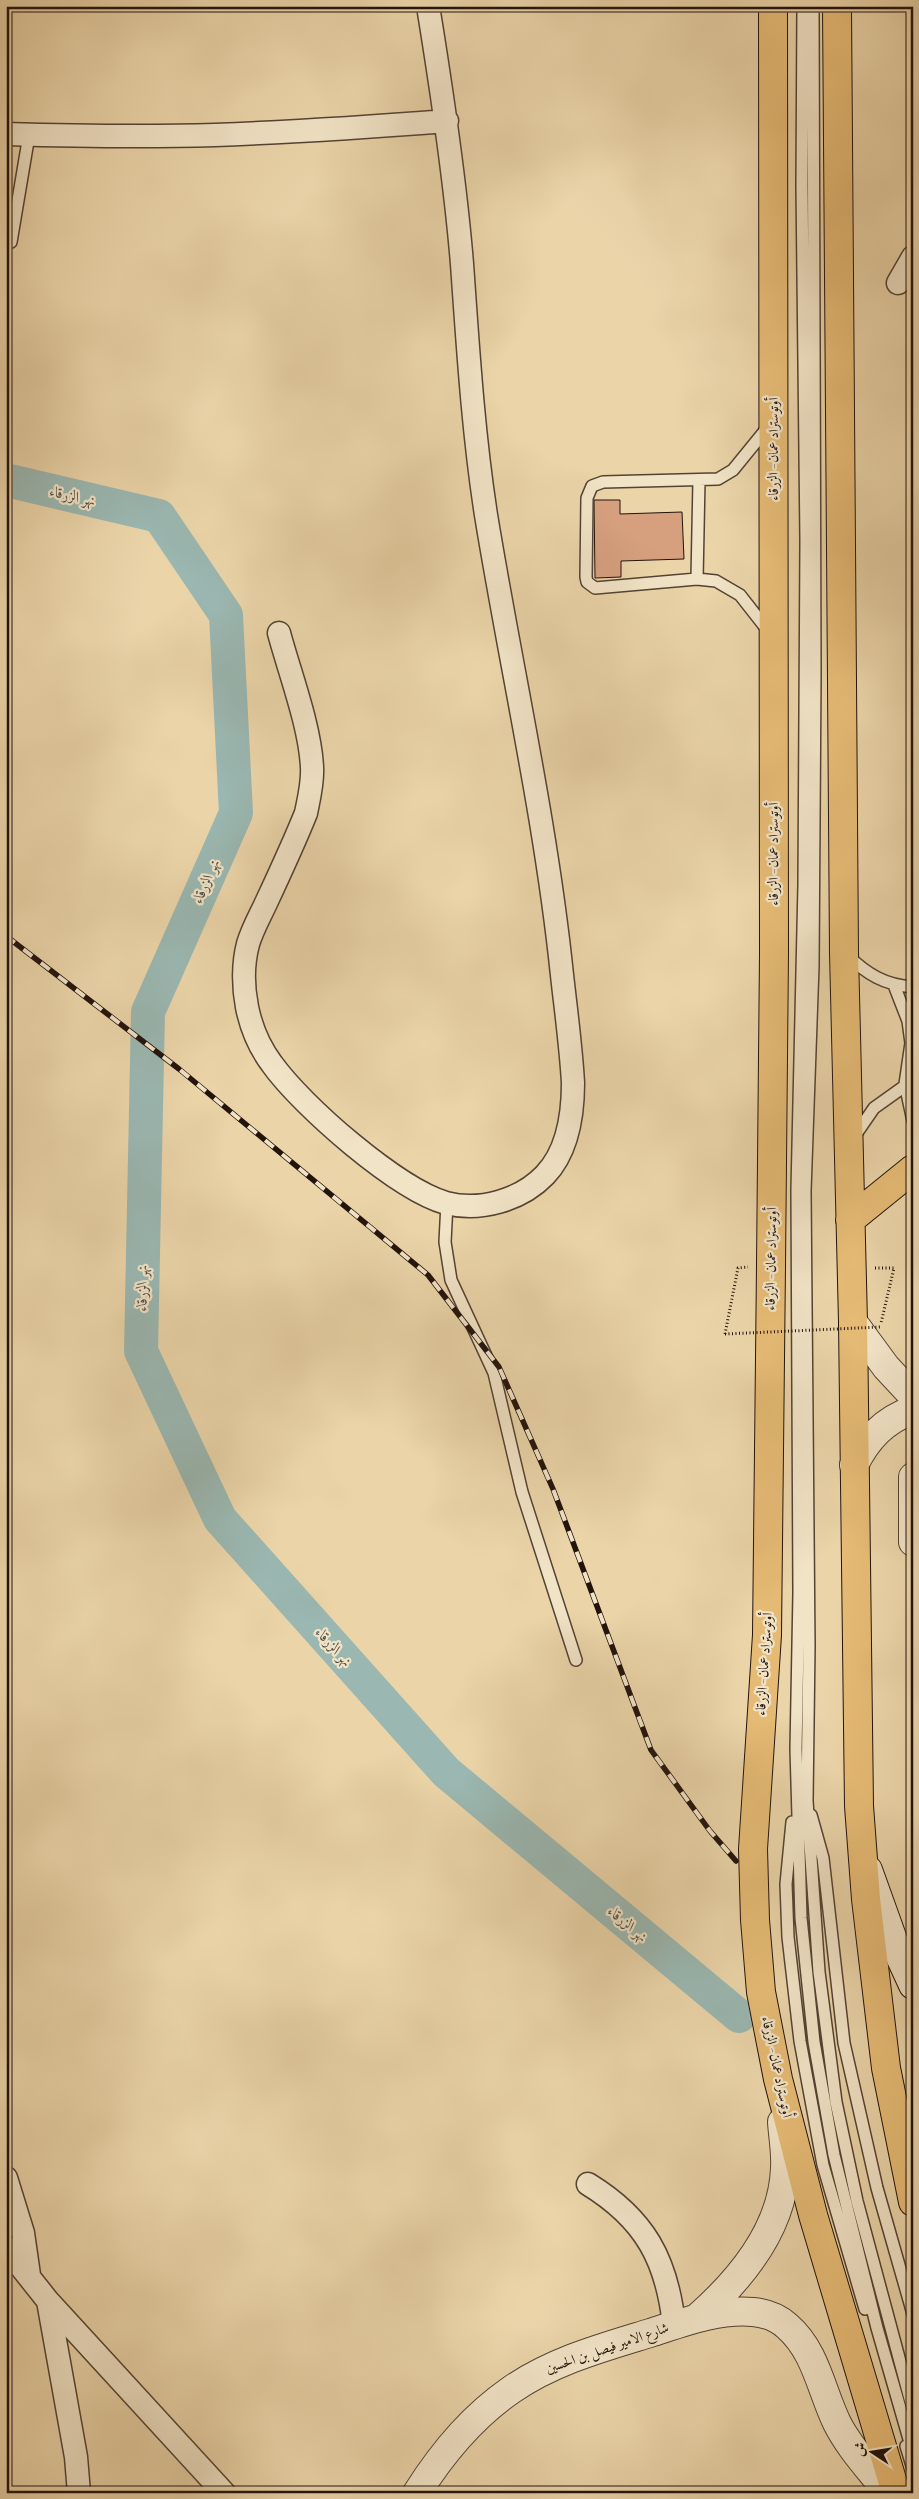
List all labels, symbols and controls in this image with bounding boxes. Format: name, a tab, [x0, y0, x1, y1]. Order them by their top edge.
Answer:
street label: أوتوستراد عمان - الزرقاء	[763, 397, 782, 501]
water label: نهر الزرقاء	[48, 482, 98, 511]
street label: أوتوستراد عمان - الزرقاء	[763, 802, 782, 906]
water label: نهر الزرقاء	[188, 856, 225, 906]
street label: أوتوستراد عمان - الزرقاء	[760, 1206, 780, 1311]
water label: نهر الزرقاء	[133, 1264, 152, 1312]
street label: أوتوستراد عمان - الزرقاء	[750, 1611, 776, 1716]
water label: نهر الزرقاء	[311, 1624, 356, 1671]
water label: نهر الزرقاء	[604, 1902, 652, 1947]
street label: أوتوستراد عمان - الزرقاء	[758, 2014, 798, 2120]
street label: شارع الامير فيصل بن الحسين	[543, 2319, 672, 2380]
north arrow	[846, 2426, 896, 2476]
text: ش	[850, 2441, 870, 2458]

